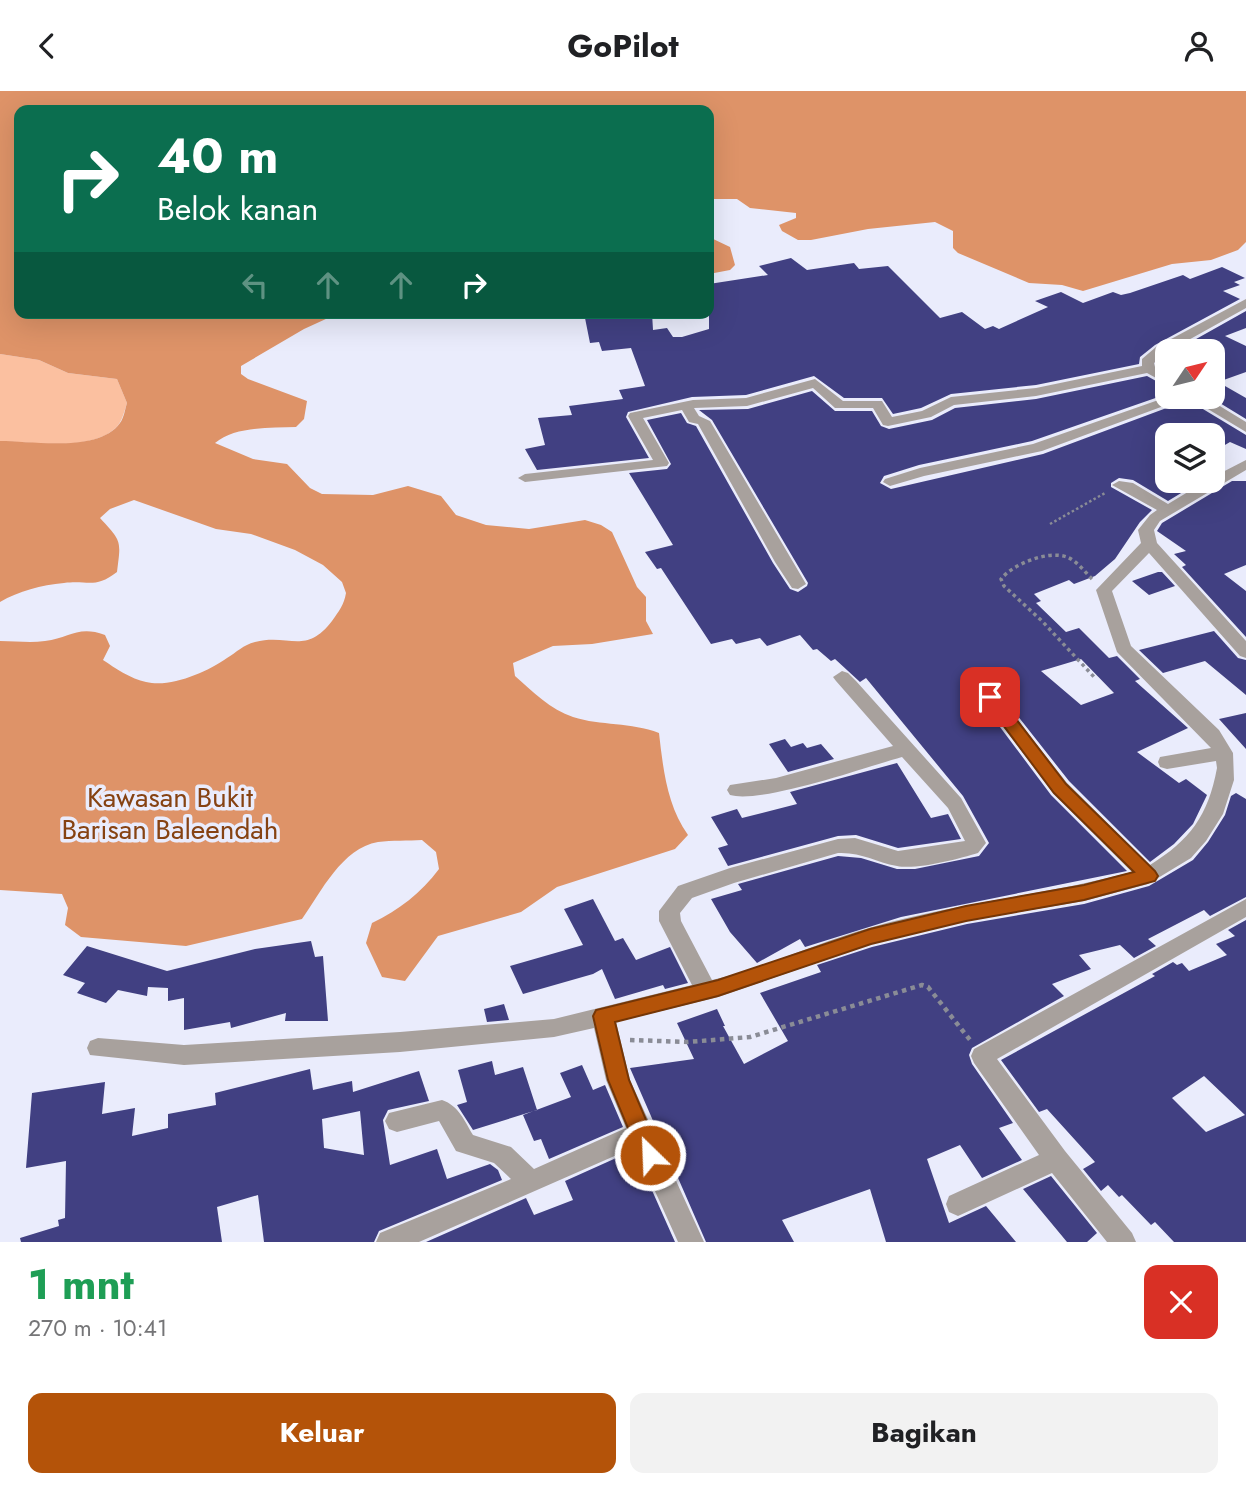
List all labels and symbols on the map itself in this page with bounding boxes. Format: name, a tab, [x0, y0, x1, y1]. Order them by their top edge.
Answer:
north arrow	[1155, 339, 1225, 409]
pin	[960, 667, 1020, 727]
park label: Kawasan Bukit Barisan Baleendah	[61, 777, 279, 850]
position arrow	[613, 1118, 687, 1192]

